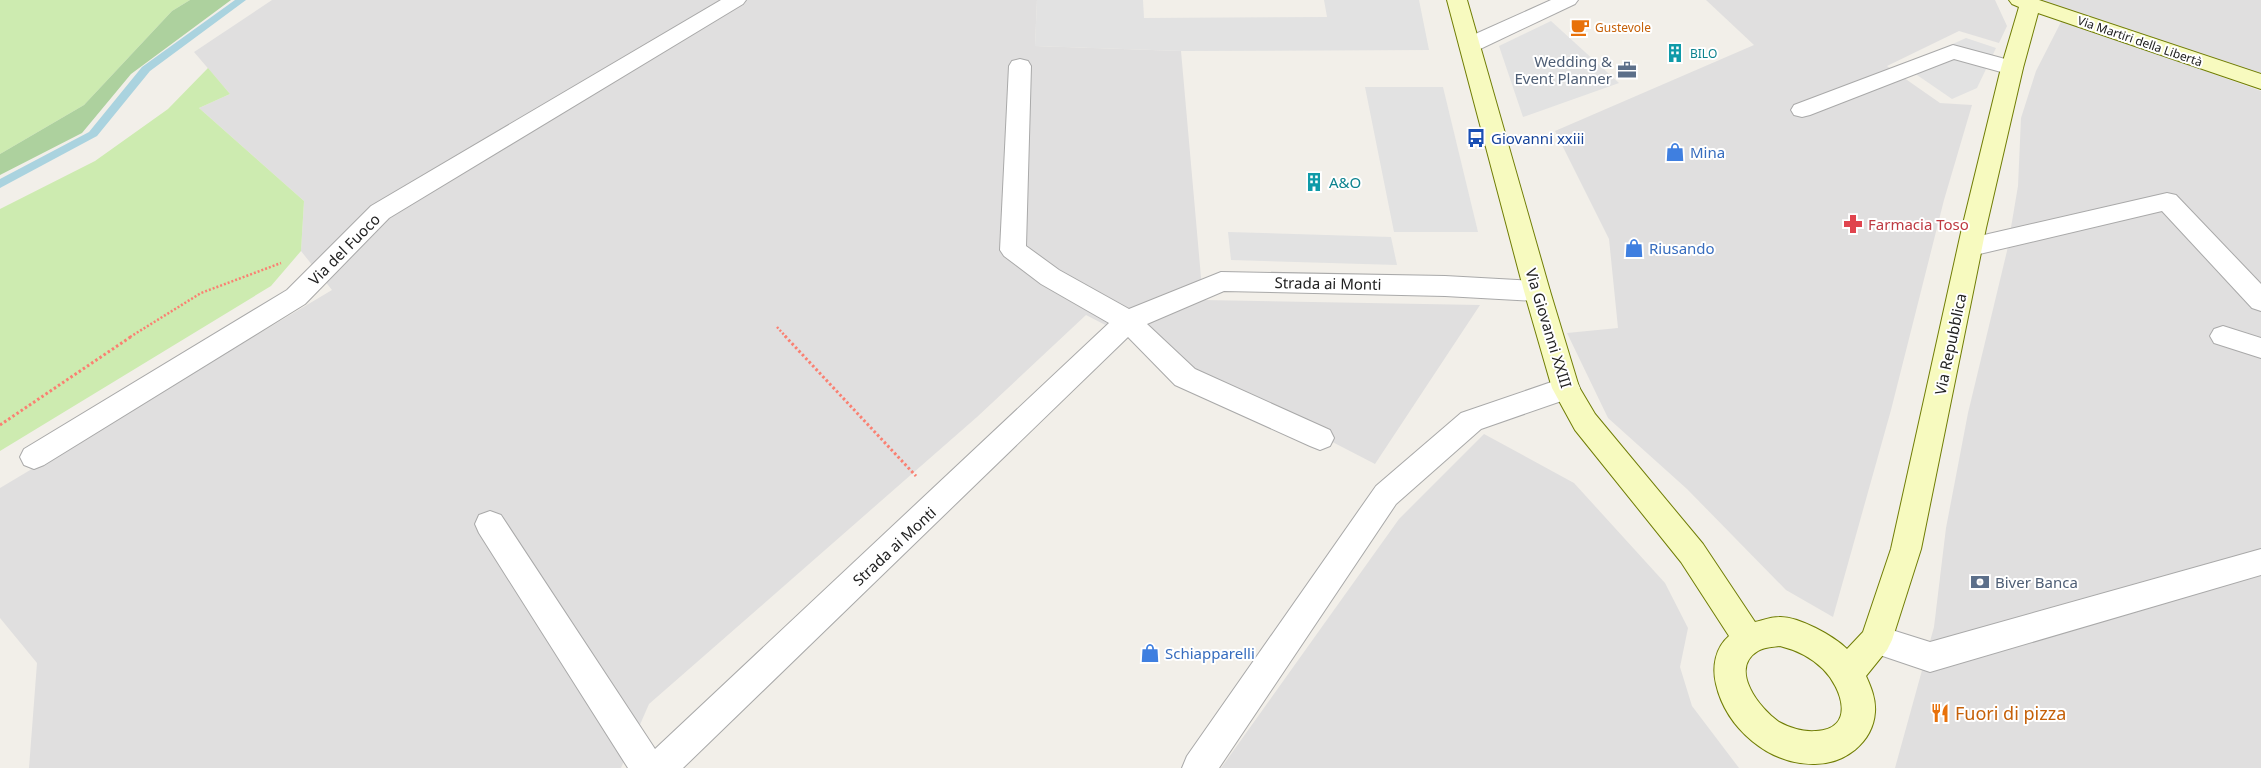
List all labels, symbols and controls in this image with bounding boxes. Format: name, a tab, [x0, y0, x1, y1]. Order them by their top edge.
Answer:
street label: Via Martiri della Libertà	[2075, 12, 2205, 70]
cafe icon: Gustevole	[1569, 16, 1591, 38]
place label: Gustevole	[1595, 19, 1651, 36]
building icon: BILO	[1664, 42, 1686, 64]
place label: BILO	[1690, 45, 1717, 62]
place label: Wedding & Event Planner	[1514, 51, 1612, 88]
office icon: Wedding & Event Planner	[1616, 59, 1638, 81]
bus stop icon: Giovanni xxiii	[1465, 127, 1487, 149]
place label: Giovanni xxiii	[1491, 128, 1584, 148]
shop icon: Mina	[1664, 141, 1686, 163]
place label: Mina	[1690, 142, 1725, 162]
building icon: A&O	[1303, 171, 1325, 193]
place label: A&O	[1329, 172, 1361, 192]
street label: Via del Fuoco	[304, 209, 384, 289]
pharmacy icon: Farmacia Toso	[1842, 213, 1864, 235]
place label: Farmacia Toso	[1868, 214, 1969, 234]
shop icon: Riusando	[1623, 237, 1645, 259]
place label: Riusando	[1649, 238, 1715, 258]
street label: Via Giovanni XXIII	[1521, 266, 1577, 390]
street label: Strada ai Monti	[1274, 272, 1382, 294]
street label: Via Repubblica	[1929, 291, 1971, 397]
street label: Strada ai Monti	[848, 502, 940, 590]
bank icon: Biver Banca	[1969, 571, 1991, 593]
place label: Biver Banca	[1995, 572, 2078, 592]
shop icon: Schiapparelli	[1139, 642, 1161, 664]
place label: Schiapparelli	[1165, 643, 1255, 663]
place label: Fuori di pizza	[1955, 701, 2066, 725]
restaurant icon: Fuori di pizza	[1929, 702, 1951, 724]

